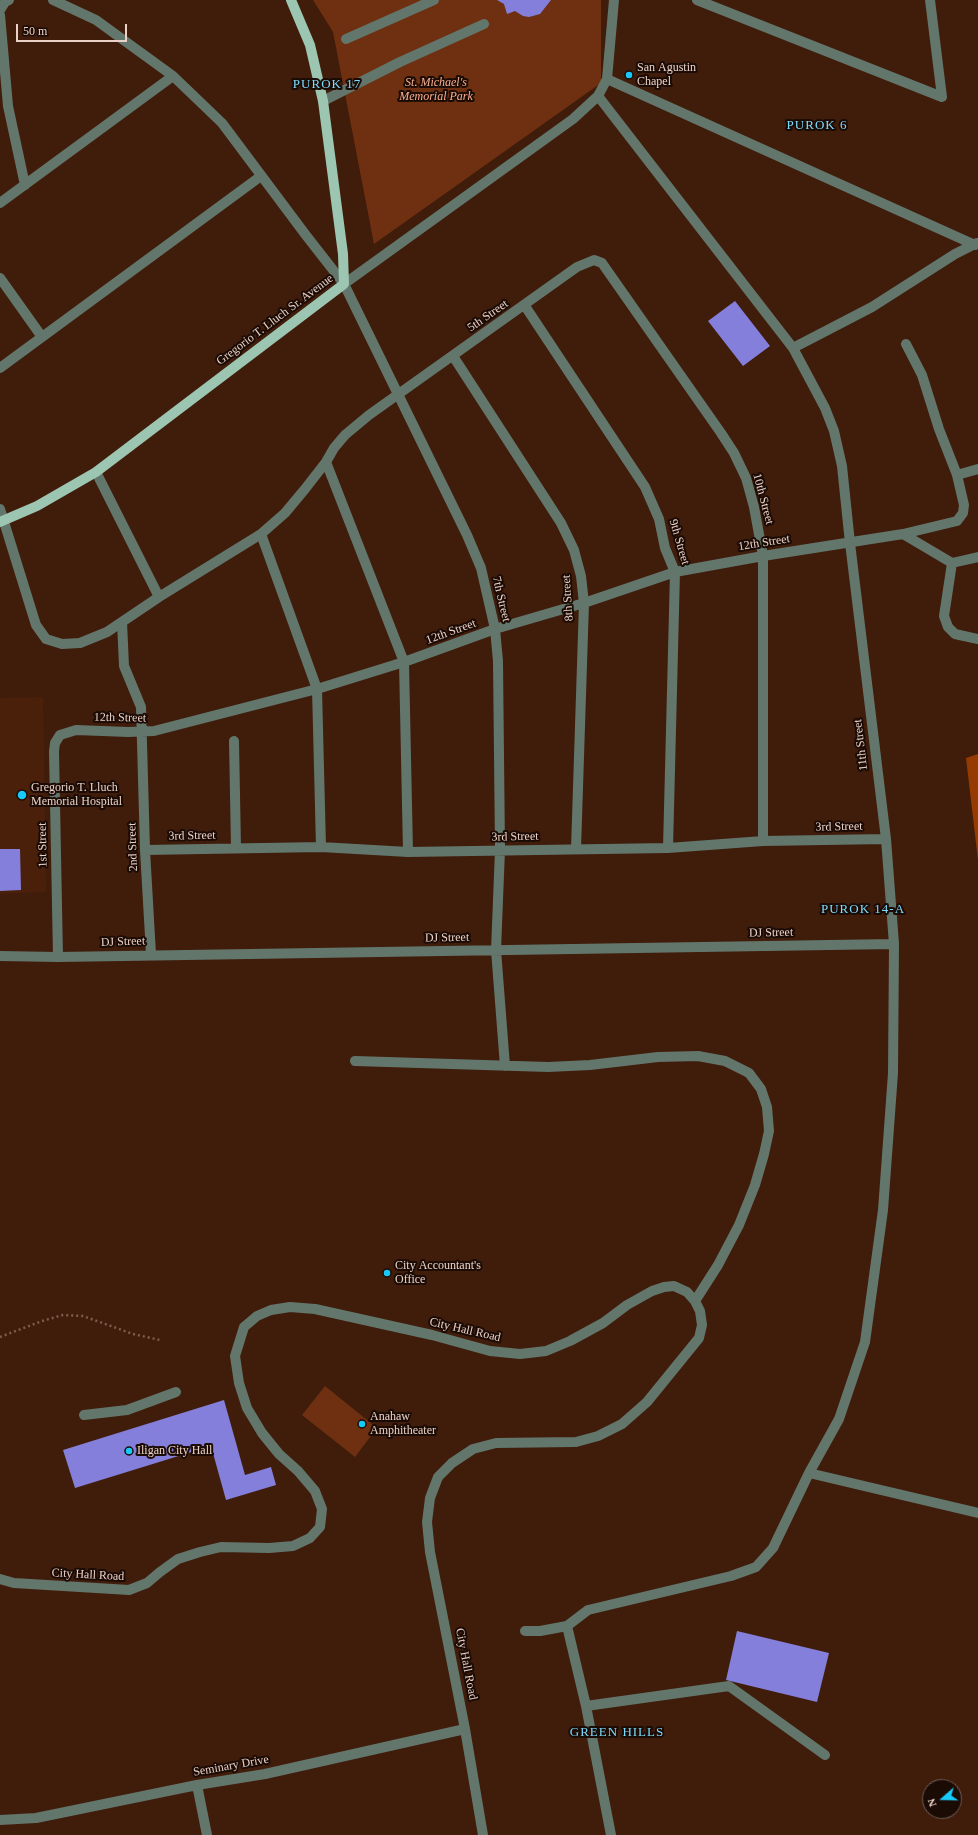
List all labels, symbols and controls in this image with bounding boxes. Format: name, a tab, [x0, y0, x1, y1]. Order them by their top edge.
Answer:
scale bar	[18, 16, 129, 42]
text: 50 m	[23, 24, 47, 38]
place label: San Agustin Chapel	[637, 61, 696, 89]
marker: San Agustin Chapel	[624, 70, 634, 80]
park label: St. Michael's Memorial Park	[399, 76, 473, 104]
district label: PUROK 17	[293, 77, 361, 93]
district label: PUROK 6	[787, 118, 847, 134]
street label: Gregorio T. Lluch Sr. Avenue	[214, 271, 336, 369]
street label: 5th Street	[465, 297, 511, 335]
street label: 10th Street	[749, 472, 777, 526]
street label: 9th Street	[666, 518, 692, 566]
street label: 12th Street	[737, 532, 791, 554]
street label: 8th Street	[559, 574, 577, 622]
street label: 7th Street	[489, 575, 513, 623]
street label: 12th Street	[424, 616, 478, 648]
street label: 12th Street	[94, 710, 146, 726]
street label: 11th Street	[851, 718, 871, 772]
place label: Gregorio T. Lluch Memorial Hospital	[31, 781, 122, 809]
marker: Gregorio T. Lluch Memorial Hospital	[16, 789, 28, 801]
street label: 3rd Street	[815, 819, 863, 835]
street label: 1st Street	[35, 822, 51, 868]
street label: 2nd Street	[125, 822, 141, 872]
street label: 3rd Street	[168, 828, 216, 844]
street label: 3rd Street	[491, 829, 539, 845]
district label: PUROK 14-A	[821, 902, 905, 918]
street label: DJ Street	[749, 925, 793, 941]
street label: DJ Street	[425, 930, 469, 946]
street label: DJ Street	[101, 934, 145, 950]
place label: City Accountant's Office	[395, 1259, 481, 1287]
marker: City Accountant's Office	[382, 1268, 392, 1278]
street label: City Hall Road	[428, 1315, 502, 1345]
place label: Anahaw Amphitheater	[370, 1410, 436, 1438]
marker: Anahaw Amphitheater	[357, 1419, 367, 1429]
place label: Iligan City Hall	[137, 1444, 212, 1458]
marker: Iligan City Hall	[124, 1446, 134, 1456]
street label: City Hall Road	[51, 1566, 125, 1584]
street label: City Hall Road	[452, 1627, 480, 1701]
district label: GREEN HILLS	[570, 1725, 664, 1741]
street label: Seminary Drive	[192, 1752, 270, 1780]
north arrow	[922, 1779, 962, 1819]
text: N	[925, 1797, 939, 1809]

